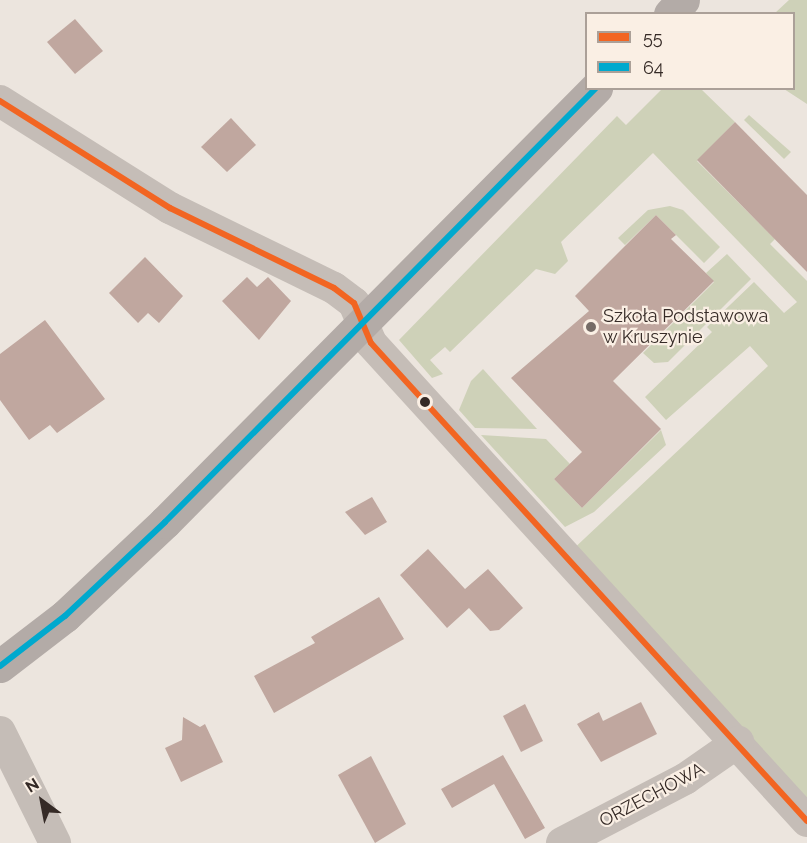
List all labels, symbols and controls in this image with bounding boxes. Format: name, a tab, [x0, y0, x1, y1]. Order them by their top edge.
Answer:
legend	[585, 12, 795, 90]
text: 55	[643, 27, 663, 48]
text: 64	[643, 57, 664, 78]
place label: Szkoła Podstawowa w Kruszynie	[603, 306, 768, 348]
marker: Szkoła Podstawowa w Kruszynie	[584, 320, 598, 334]
unlabelled marker	[419, 396, 431, 408]
street label: ORZECHOWA	[596, 758, 708, 832]
north arrow	[12, 771, 72, 831]
text: N	[22, 774, 42, 797]

